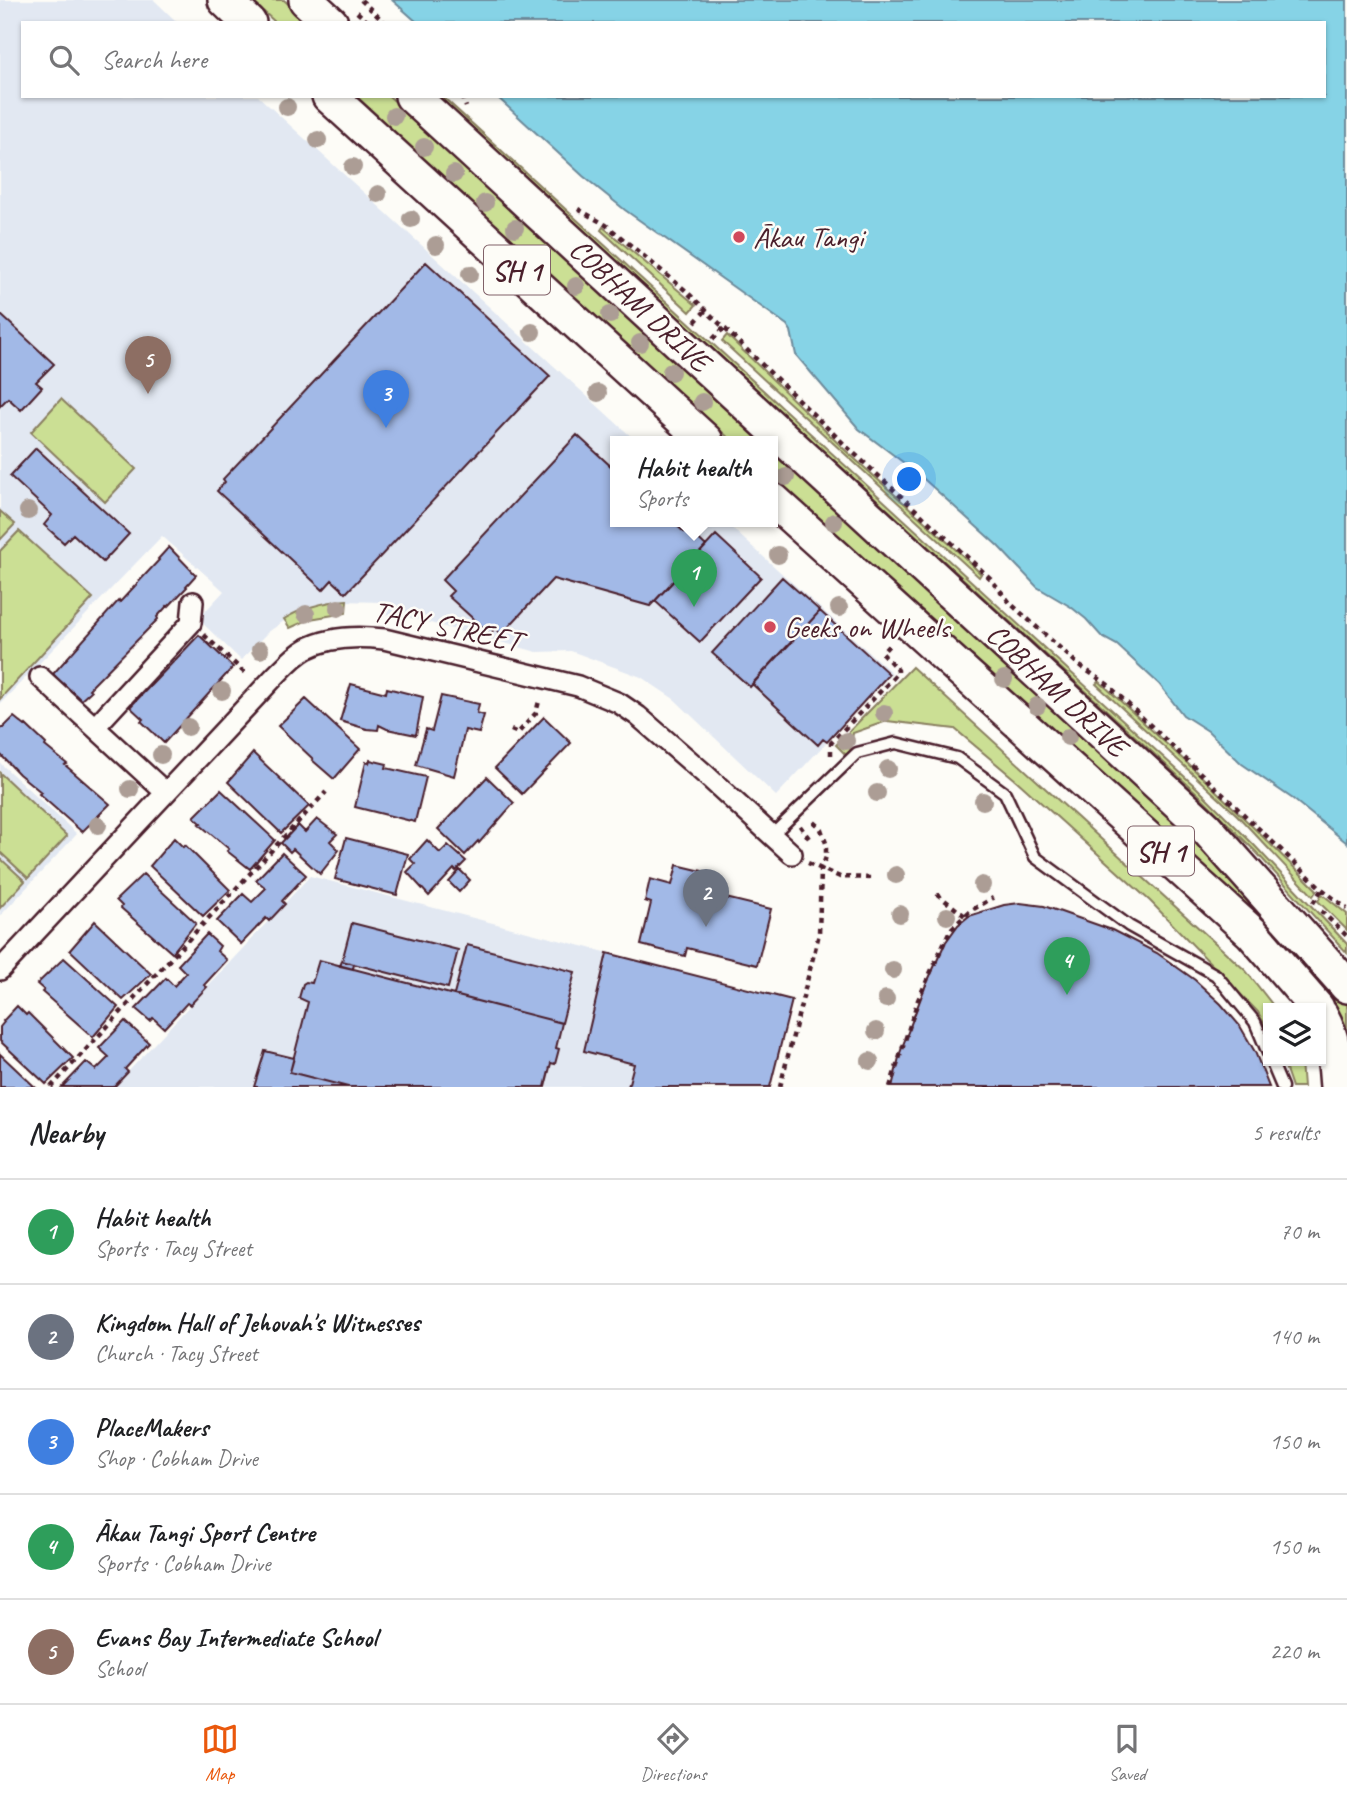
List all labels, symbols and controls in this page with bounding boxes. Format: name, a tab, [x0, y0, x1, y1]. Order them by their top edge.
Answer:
search box	[21, 21, 1326, 98]
icon: search	[45, 41, 83, 79]
text: Search here	[101, 43, 207, 76]
place label: Ākau Tangi	[753, 218, 867, 256]
marker: Ākau Tangi	[731, 229, 747, 245]
street label: COBHAM DRIVE	[562, 230, 721, 383]
road number: SH 1	[484, 246, 550, 294]
pin: 5	[125, 336, 171, 394]
pin: 3	[363, 370, 409, 428]
popup	[610, 436, 778, 527]
text: Habit health	[636, 451, 752, 484]
your location	[892, 462, 926, 496]
text: Sports	[636, 484, 688, 513]
pin: 1	[671, 549, 717, 607]
street label: TACY STREET	[369, 592, 531, 662]
place label: Geeks on Wheels	[784, 608, 952, 646]
street label: COBHAM DRIVE	[979, 615, 1138, 768]
marker: Geeks on Wheels	[762, 619, 778, 635]
road number: SH 1	[1128, 826, 1194, 876]
pin: 2	[683, 869, 729, 927]
pin: 4	[1044, 937, 1090, 995]
map controls	[1263, 1003, 1326, 1066]
button: layers	[1263, 1003, 1326, 1066]
text: Nearby	[28, 1114, 104, 1152]
text: 5 results	[1252, 1118, 1319, 1147]
text: Habit health	[95, 1201, 211, 1234]
text: 1	[46, 1217, 56, 1246]
text: 70 m	[1280, 1217, 1319, 1246]
text: Sports · Tacy Street	[95, 1234, 252, 1263]
text: Kingdom Hall of Jehovah's Witnesses	[95, 1306, 420, 1339]
text: 2	[46, 1322, 56, 1351]
text: 140 m	[1270, 1322, 1319, 1351]
text: Church · Tacy Street	[95, 1339, 258, 1368]
text: PlaceMakers	[95, 1411, 208, 1444]
text: 3	[46, 1427, 56, 1456]
text: 150 m	[1270, 1427, 1319, 1456]
text: Shop · Cobham Drive	[95, 1444, 258, 1473]
text: Ākau Tangi Sport Centre	[95, 1516, 315, 1549]
text: 4	[46, 1532, 56, 1561]
text: 150 m	[1270, 1532, 1319, 1561]
text: Sports · Cobham Drive	[95, 1549, 270, 1578]
text: Evans Bay Intermediate School	[95, 1621, 377, 1654]
text: 5	[46, 1637, 56, 1666]
text: 220 m	[1270, 1637, 1319, 1666]
text: School	[95, 1654, 144, 1683]
tab: Map	[201, 1720, 239, 1786]
tab: Directions	[640, 1720, 707, 1786]
tab: Saved	[1108, 1720, 1146, 1786]

